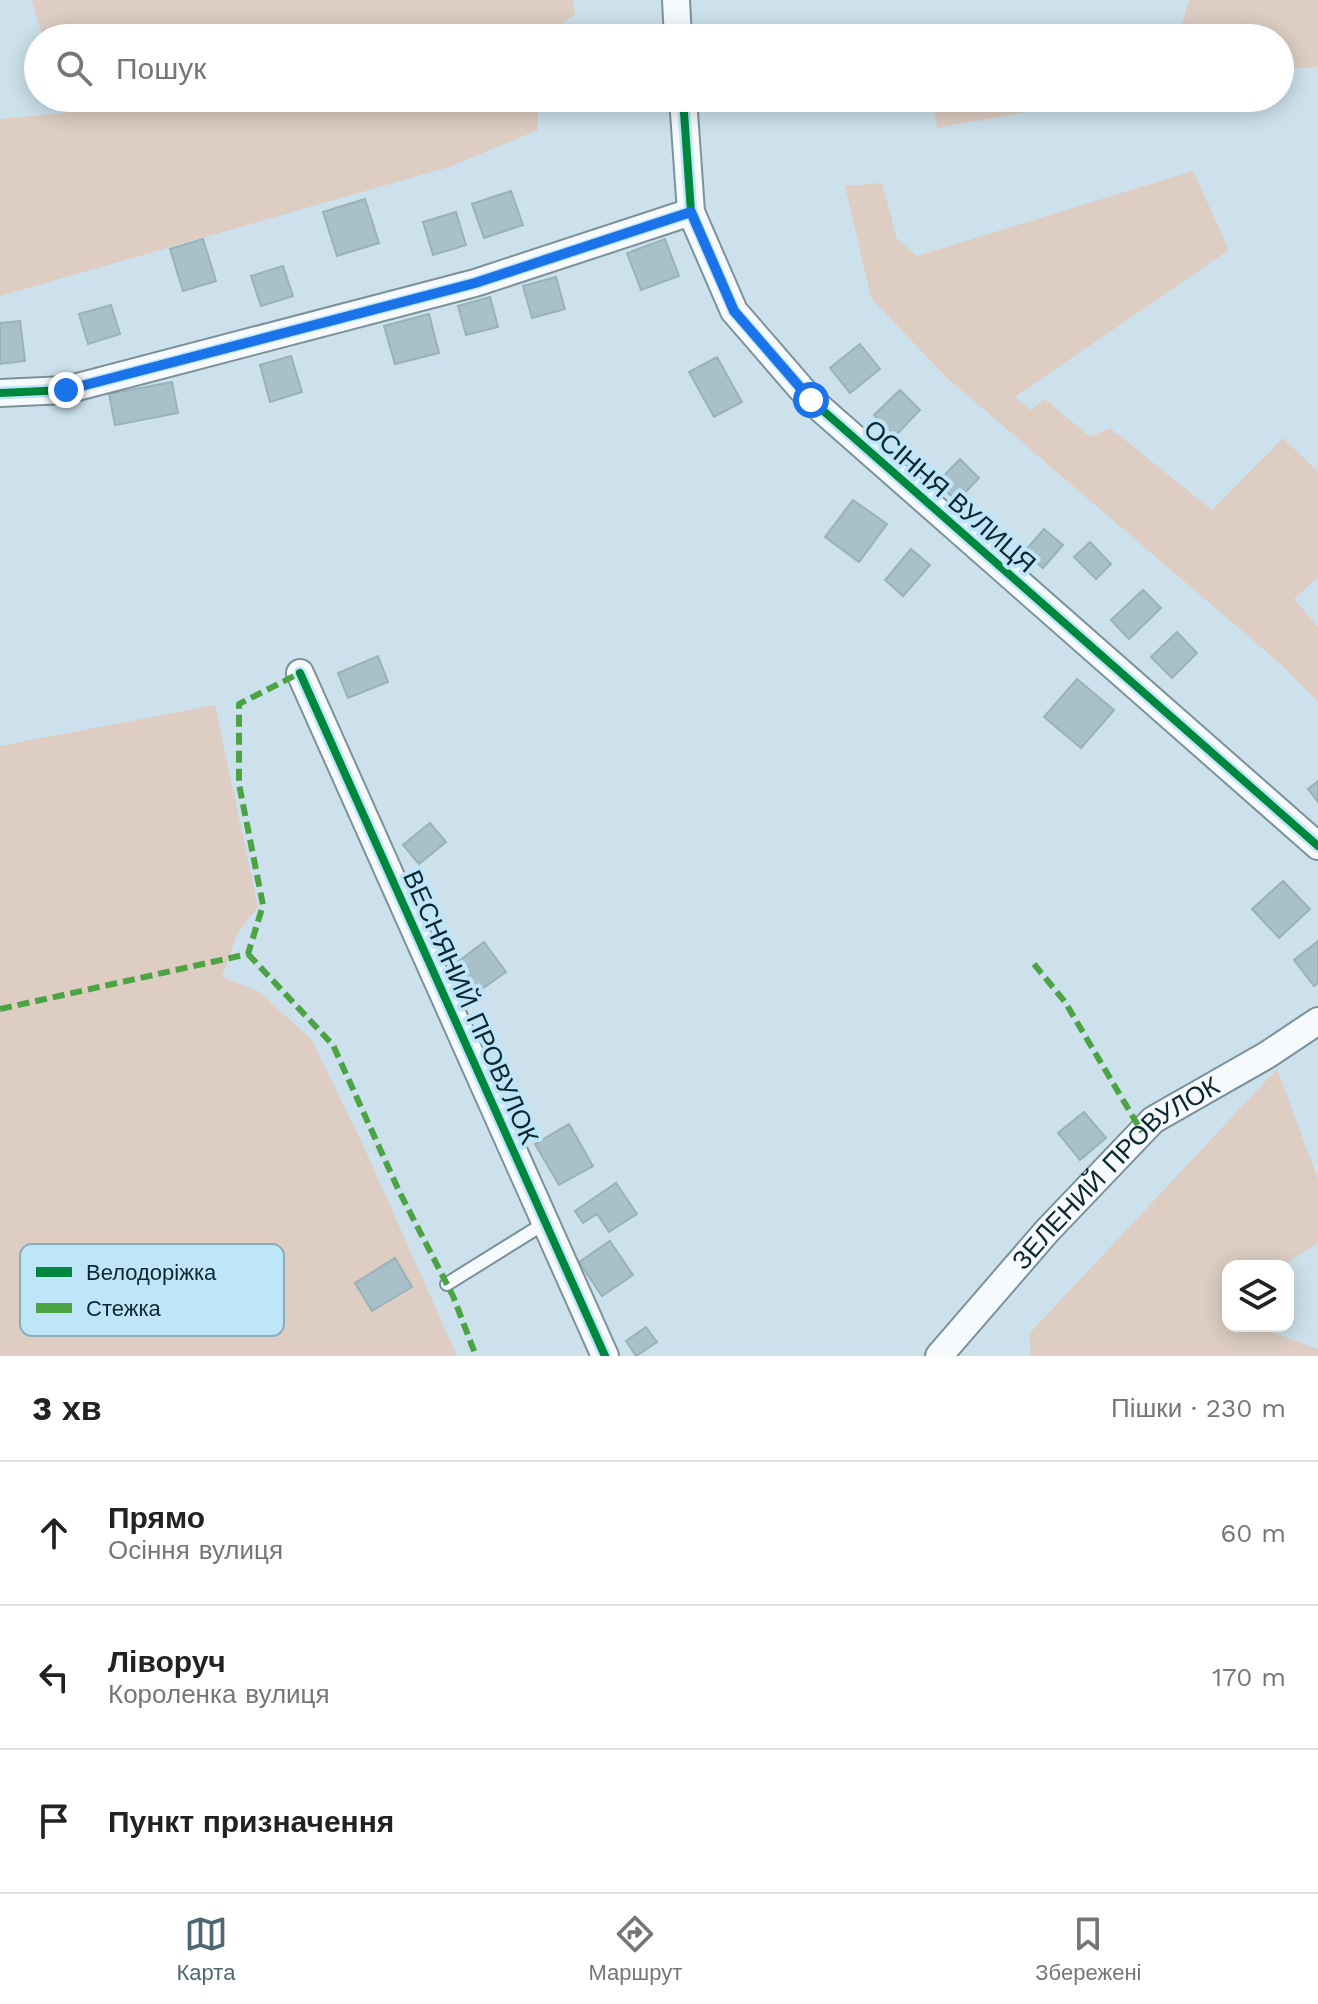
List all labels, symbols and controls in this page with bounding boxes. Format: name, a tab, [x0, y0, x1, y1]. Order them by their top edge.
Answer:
search box	[24, 24, 1294, 112]
icon: search	[52, 46, 96, 90]
text: Пошук	[116, 51, 206, 86]
route end	[48, 372, 84, 408]
route start	[793, 382, 829, 418]
street label: ОСІННЯ ВУЛИЦЯ	[858, 413, 1042, 579]
street label: ВЕСНЯНИЙ ПРОВУЛОК	[397, 866, 545, 1148]
street label: ЗЕЛЕНИЙ ПРОВУЛОК	[1006, 1070, 1224, 1275]
legend	[20, 1244, 284, 1336]
text: Велодоріжка	[86, 1260, 217, 1285]
map controls	[1222, 1260, 1294, 1332]
button: layers	[1222, 1260, 1294, 1332]
text: Стежка	[86, 1296, 162, 1321]
text: 3 хв	[32, 1388, 102, 1428]
text: Пішки · 230 m	[1111, 1393, 1286, 1423]
text: Прямо	[108, 1500, 205, 1535]
icon: ahead	[32, 1511, 76, 1555]
text: 60 m	[1220, 1518, 1286, 1548]
text: Осіння вулиця	[108, 1535, 283, 1565]
text: Ліворуч	[108, 1644, 226, 1679]
icon: left	[32, 1655, 76, 1699]
text: 170 m	[1212, 1662, 1286, 1692]
text: Короленка вулиця	[108, 1679, 330, 1709]
icon: arrive	[32, 1799, 76, 1843]
text: Пункт призначення	[108, 1804, 394, 1839]
tab: Карта	[177, 1912, 235, 1986]
tab: Маршрут	[588, 1912, 682, 1986]
tab: Збережені	[1035, 1912, 1141, 1986]

